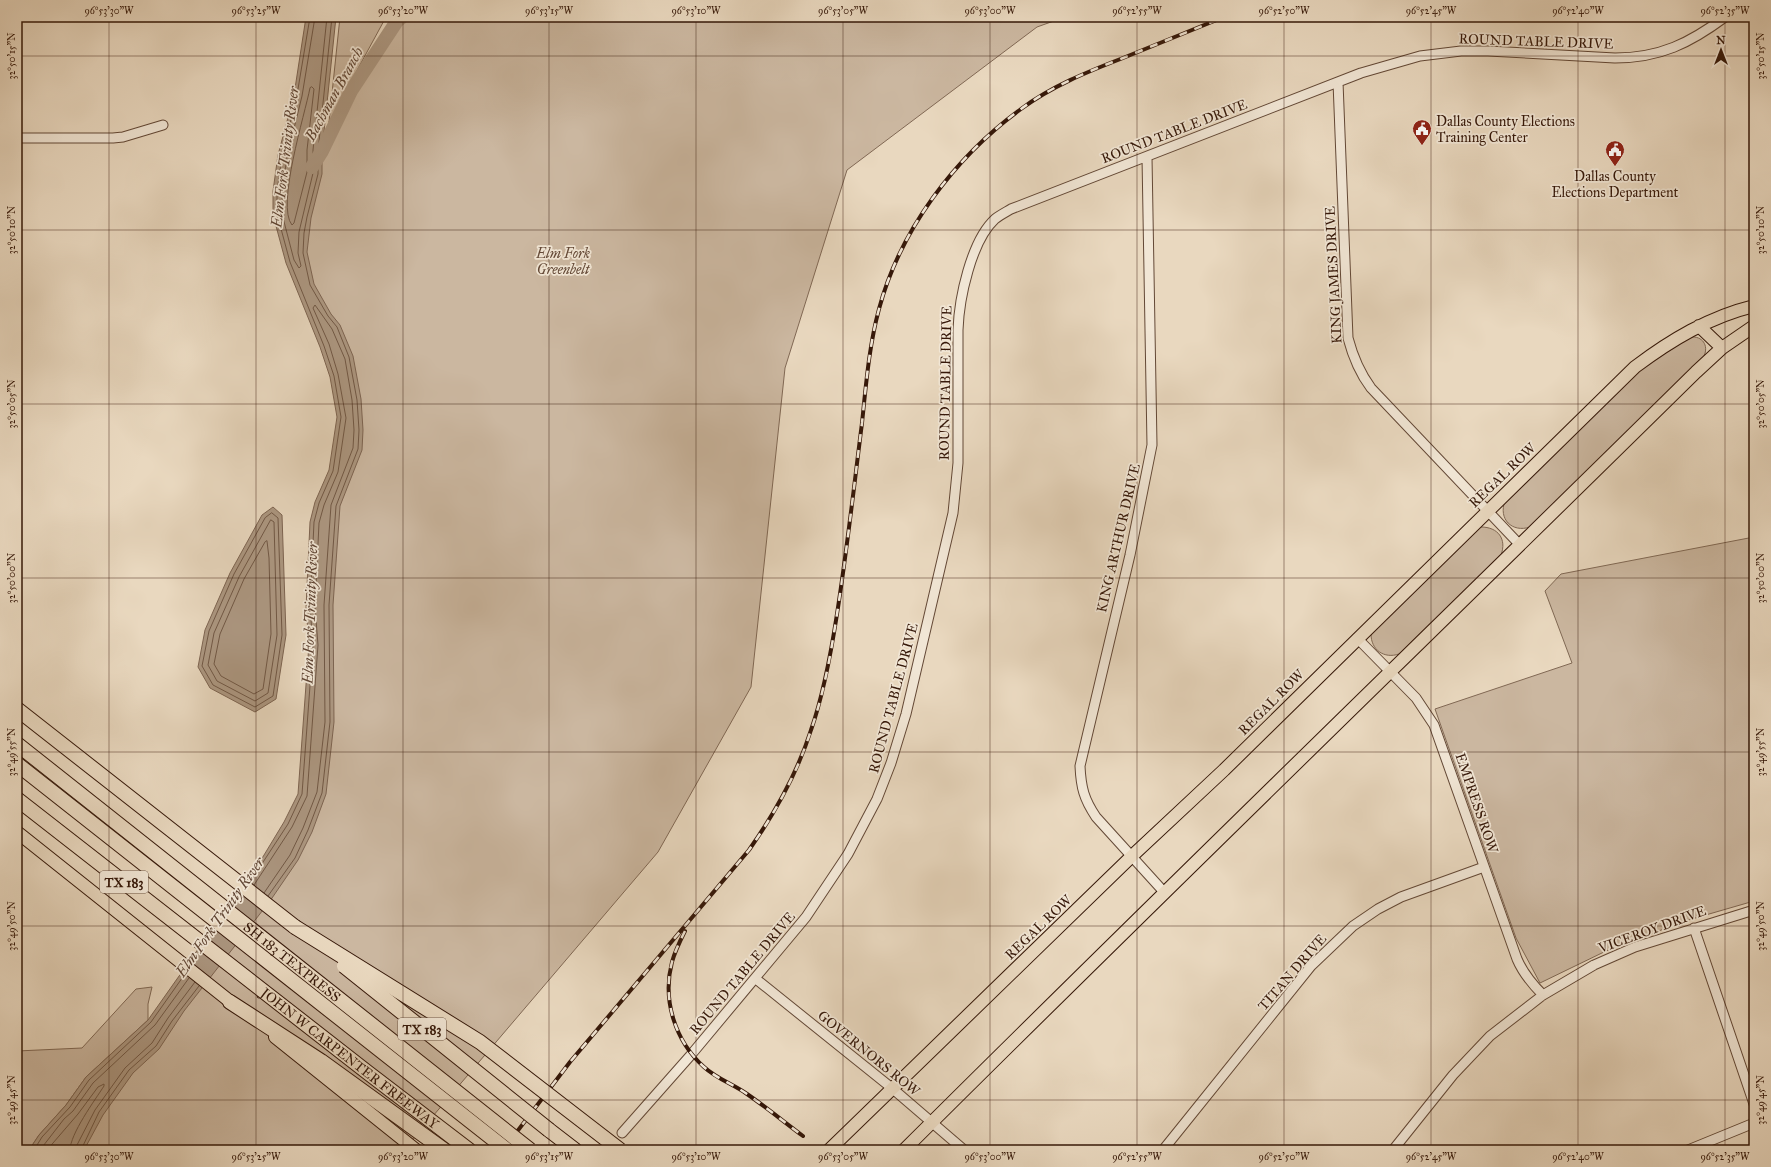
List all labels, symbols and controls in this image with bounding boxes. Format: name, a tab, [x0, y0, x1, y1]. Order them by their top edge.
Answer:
text: 96°53'30"W	[84, 5, 134, 17]
text: 96°53'25"W	[232, 5, 281, 17]
text: 96°53'20"W	[378, 5, 429, 17]
text: 96°53'15"W	[525, 5, 573, 17]
text: 96°53'10"W	[671, 5, 721, 17]
text: 96°53'05"W	[818, 5, 868, 17]
text: 96°53'00"W	[964, 5, 1016, 17]
text: 96°52'55"W	[1112, 5, 1162, 17]
text: 96°52'50"W	[1259, 5, 1310, 17]
text: 96°52'45"W	[1406, 5, 1457, 17]
text: 96°52'40"W	[1552, 5, 1604, 17]
text: 96°52'35"W	[1701, 5, 1750, 17]
street label: ROUND TABLE DRIVE	[1458, 30, 1614, 53]
north arrow	[1701, 30, 1741, 70]
text: 32°50'15"N	[6, 32, 18, 80]
text: 32°50'15"N	[1755, 32, 1767, 80]
text: N	[1716, 34, 1726, 47]
water label: Bachman Branch	[300, 44, 367, 145]
water label: Elm Fork Trinity River	[267, 84, 303, 230]
street label: ROUND TABLE DRIVE	[1099, 96, 1250, 167]
place label: Dallas County Elections Training Center	[1436, 113, 1575, 146]
public building icon: Dallas County Elections Training Center	[1411, 118, 1433, 146]
public building icon: Dallas County Elections Department	[1604, 139, 1626, 167]
place label: Dallas County Elections Department	[1551, 168, 1679, 201]
text: 32°50'10"N	[6, 205, 18, 254]
text: 32°50'10"N	[1755, 205, 1767, 254]
street label: KING JAMES DRIVE	[1321, 206, 1347, 344]
park label: Elm Fork Greenbelt	[535, 245, 591, 278]
street label: ROUND TABLE DRIVE	[936, 305, 955, 461]
text: 32°50'05"N	[6, 379, 18, 429]
text: 32°50'05"N	[1755, 379, 1767, 429]
street label: REGAL ROW	[1465, 439, 1540, 511]
street label: KING ARTHUR DRIVE	[1093, 462, 1144, 614]
water label: Elm Fork Trinity River	[298, 541, 322, 685]
text: 32°50'00"N	[6, 552, 18, 603]
text: 32°50'00"N	[1755, 552, 1767, 603]
street label: ROUND TABLE DRIVE	[865, 621, 922, 775]
street label: REGAL ROW	[1235, 665, 1308, 739]
text: 32°49'55"N	[6, 727, 18, 776]
text: 32°49'55"N	[1755, 727, 1767, 776]
street label: EMPRESS ROW	[1451, 751, 1502, 856]
water label: Elm Fork Trinity River	[171, 853, 269, 981]
road number: TX 183	[100, 871, 148, 893]
street label: REGAL ROW	[1001, 891, 1076, 963]
text: 32°49'50"N	[6, 901, 18, 951]
text: 32°49'50"N	[1755, 901, 1767, 951]
street label: VICEROY DRIVE	[1595, 902, 1708, 957]
street label: ROUND TABLE DRIVE	[686, 909, 799, 1038]
street label: SH 183 TEXPRESS	[240, 919, 344, 1006]
street label: TITAN DRIVE	[1255, 931, 1330, 1014]
street label: JOHN W CARPENTER FREEWAY	[255, 983, 443, 1133]
street label: GOVERNORS ROW	[814, 1007, 924, 1100]
road number: TX 183	[398, 1018, 446, 1040]
text: 32°49'45"N	[6, 1075, 18, 1125]
text: 32°49'45"N	[1755, 1075, 1767, 1125]
text: 96°53'30"W	[84, 1151, 134, 1163]
text: 96°53'25"W	[232, 1151, 281, 1163]
text: 96°53'20"W	[378, 1151, 429, 1163]
text: 96°53'15"W	[525, 1151, 573, 1163]
text: 96°53'10"W	[671, 1151, 721, 1163]
text: 96°53'05"W	[818, 1151, 868, 1163]
text: 96°53'00"W	[964, 1151, 1016, 1163]
text: 96°52'55"W	[1112, 1151, 1162, 1163]
text: 96°52'50"W	[1259, 1151, 1310, 1163]
text: 96°52'45"W	[1406, 1151, 1457, 1163]
text: 96°52'40"W	[1552, 1151, 1604, 1163]
text: 96°52'35"W	[1701, 1151, 1750, 1163]

